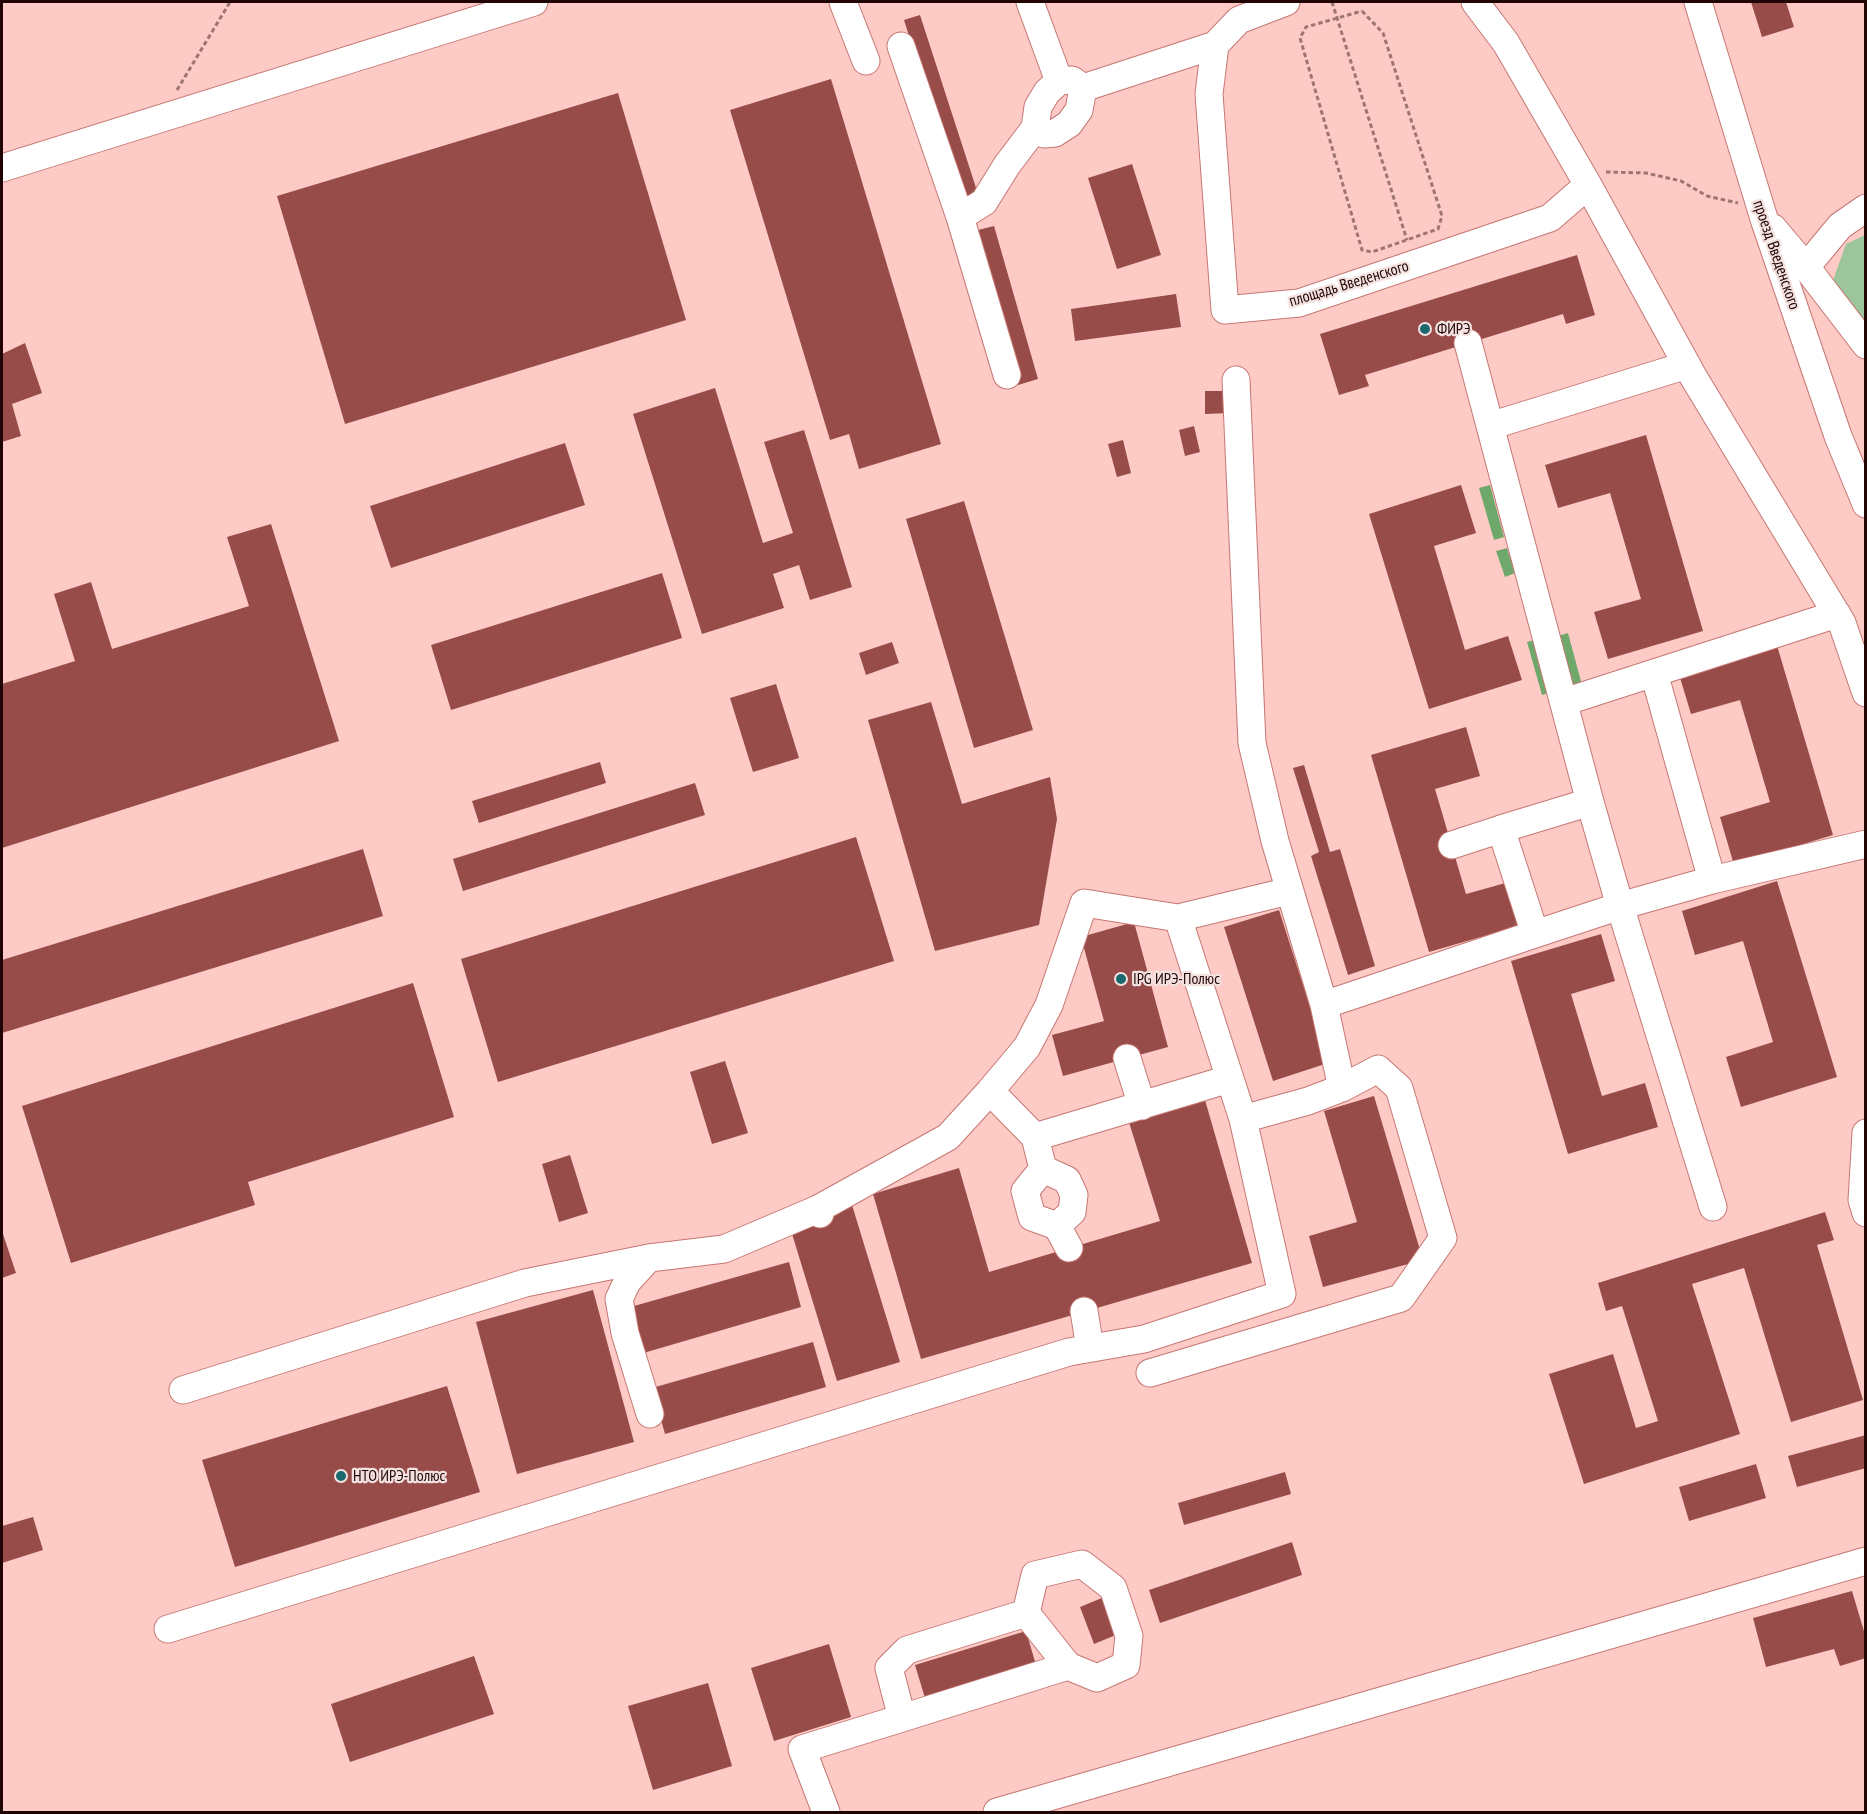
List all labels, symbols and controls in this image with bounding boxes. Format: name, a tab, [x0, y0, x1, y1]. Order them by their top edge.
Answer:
street label: проезд Введенского	[1748, 198, 1804, 312]
street label: площадь Введенского	[1287, 257, 1411, 311]
place label: ФИРЭ	[1437, 319, 1470, 339]
marker: ФИРЭ	[1418, 322, 1432, 336]
place label: IPG ИРЭ-Полюс	[1133, 969, 1220, 989]
marker: IPG ИРЭ-Полюс	[1114, 972, 1128, 986]
place label: НТО ИРЭ-Полюс	[353, 1466, 445, 1486]
marker: НТО ИРЭ-Полюс	[334, 1469, 348, 1483]

